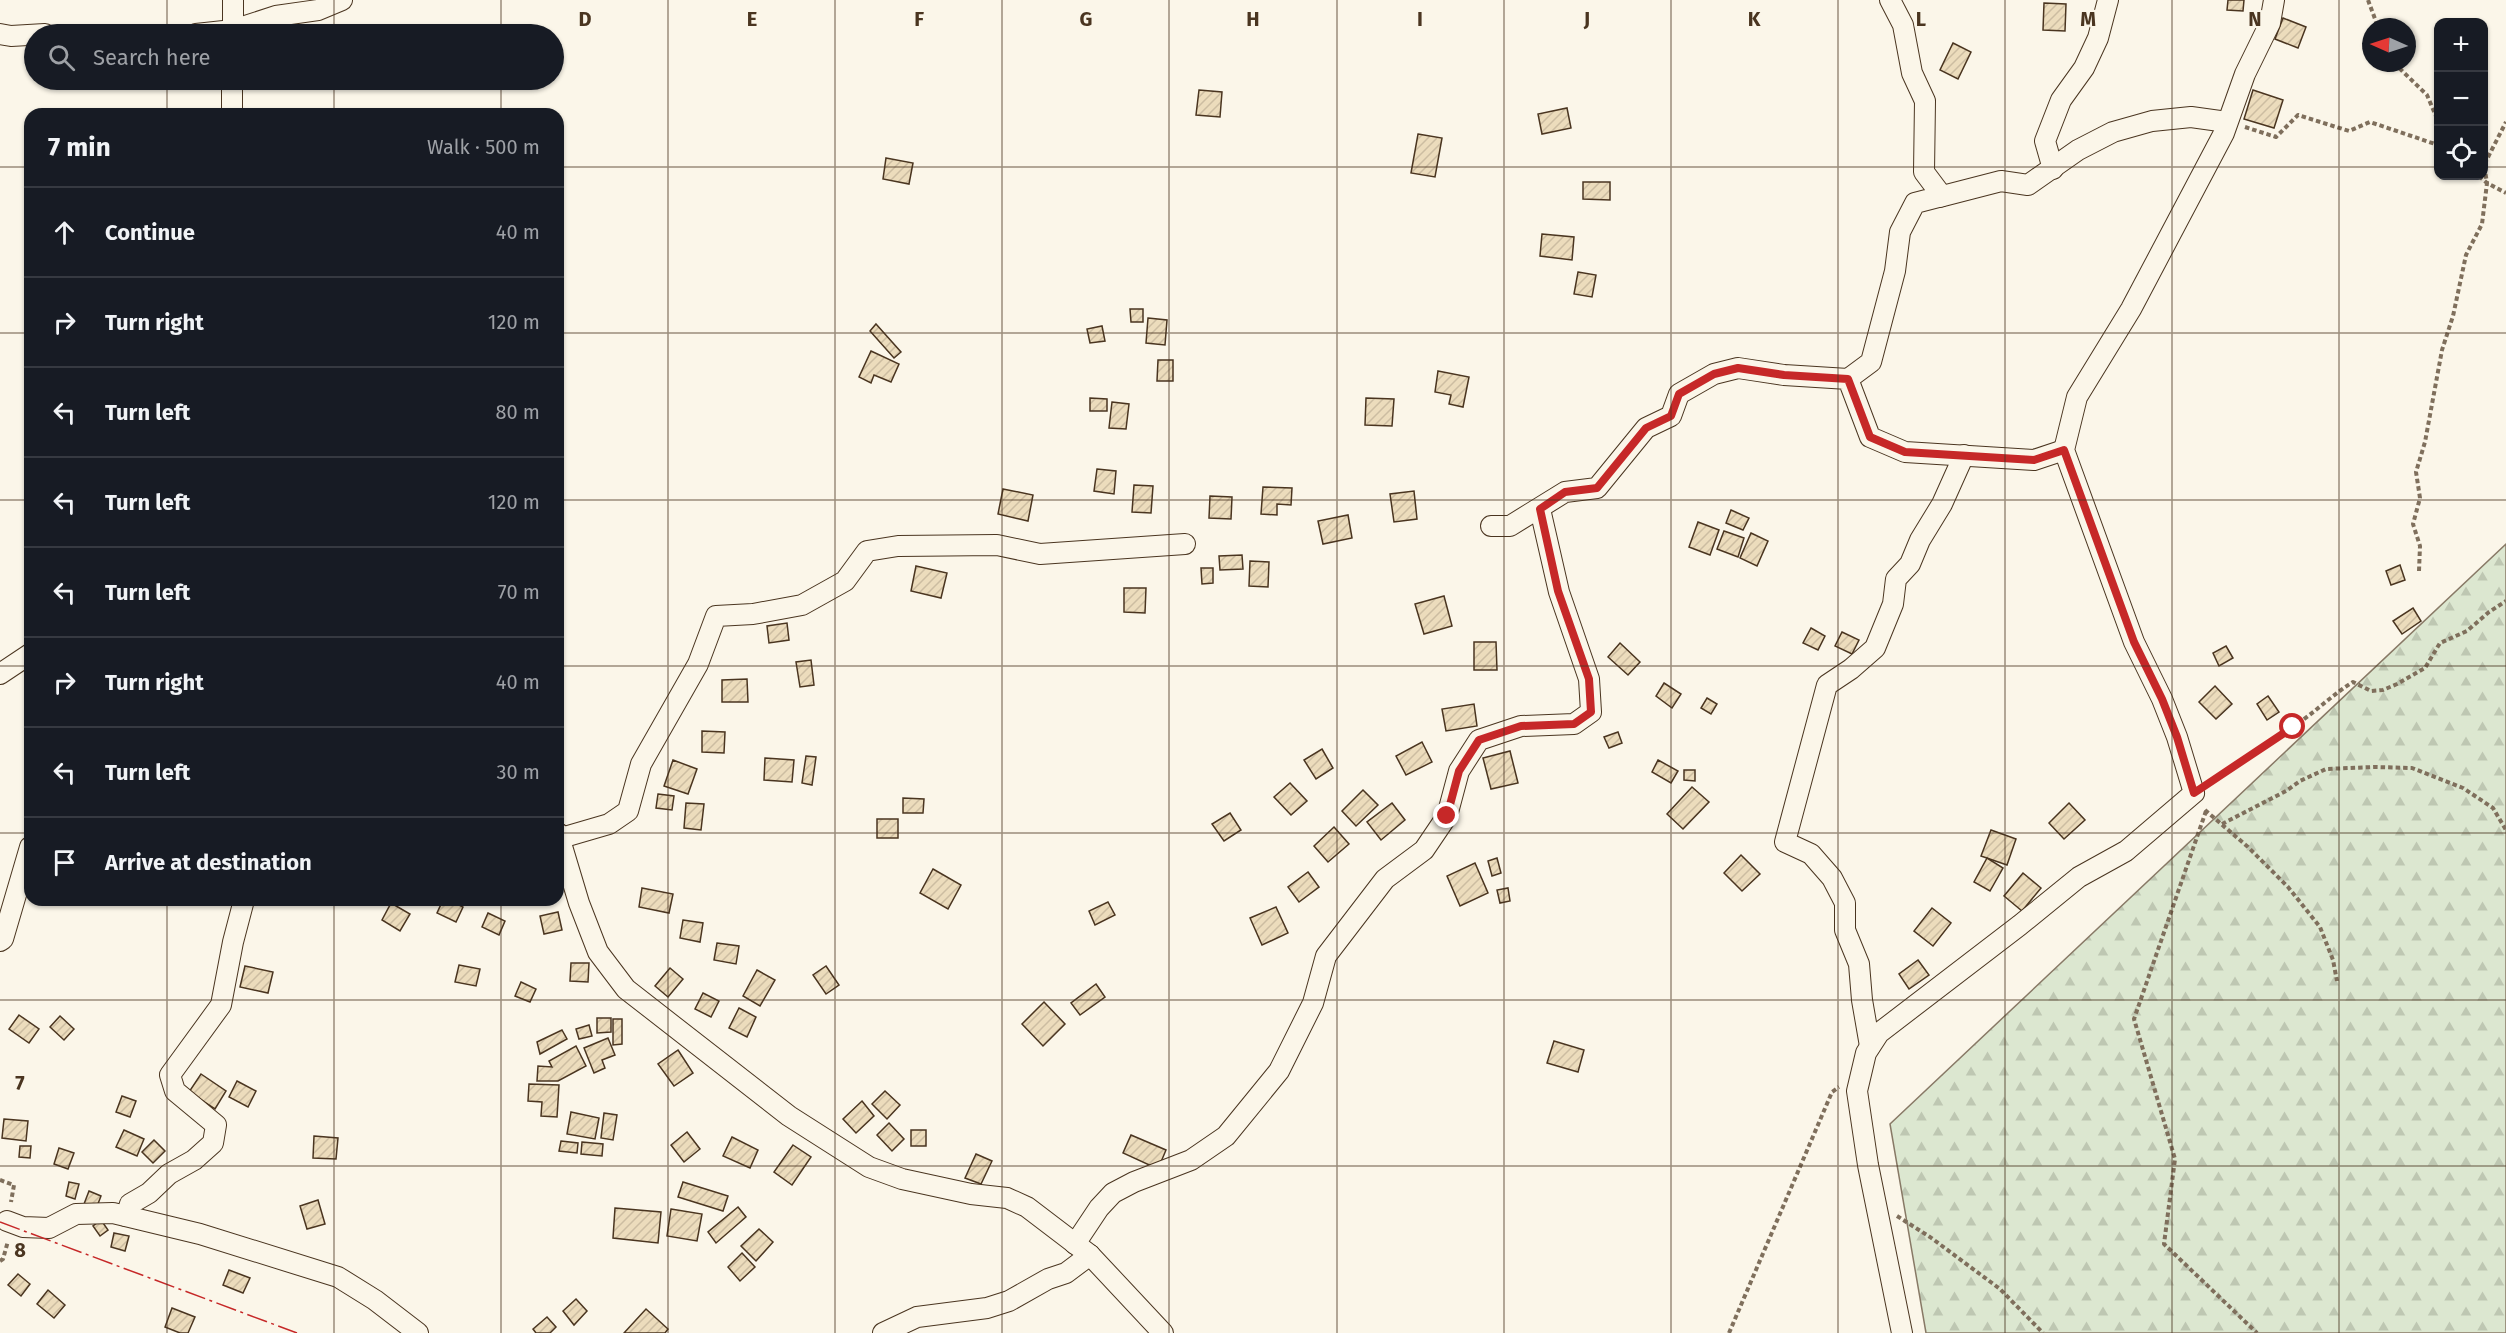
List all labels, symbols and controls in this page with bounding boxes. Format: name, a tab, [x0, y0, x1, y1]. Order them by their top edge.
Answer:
text: D	[578, 7, 592, 31]
text: E	[747, 7, 757, 31]
text: F	[914, 7, 924, 31]
text: G	[1080, 7, 1092, 31]
text: H	[1246, 7, 1260, 31]
text: I	[1417, 7, 1423, 31]
text: J	[1583, 7, 1590, 31]
text: K	[1748, 7, 1761, 31]
text: L	[1916, 7, 1926, 31]
text: M	[2080, 7, 2096, 31]
text: N	[2248, 7, 2262, 31]
north arrow	[2362, 18, 2416, 72]
map controls	[2434, 18, 2488, 180]
button: +	[2434, 18, 2488, 72]
search box	[24, 24, 564, 90]
icon: search	[45, 41, 78, 74]
text: Search here	[93, 44, 211, 71]
button: −	[2434, 72, 2488, 126]
button: locate	[2434, 126, 2488, 180]
text: 7 min	[48, 132, 111, 163]
text: Walk · 500 m	[427, 135, 540, 159]
icon: ahead	[48, 216, 81, 249]
text: Continue	[105, 219, 195, 246]
text: 40 m	[496, 220, 540, 244]
icon: right	[48, 306, 81, 339]
text: Turn right	[105, 309, 204, 336]
text: 120 m	[488, 310, 540, 334]
icon: left	[48, 396, 81, 429]
text: Turn left	[105, 399, 190, 426]
text: 80 m	[495, 400, 540, 424]
icon: left	[48, 486, 81, 519]
text: Turn left	[105, 489, 190, 516]
text: 120 m	[488, 490, 540, 514]
icon: left	[48, 576, 81, 609]
text: Turn left	[105, 579, 190, 606]
text: 70 m	[498, 580, 540, 604]
icon: right	[48, 666, 81, 699]
text: Turn right	[105, 669, 204, 696]
text: 40 m	[496, 670, 540, 694]
route start	[2279, 713, 2305, 739]
icon: left	[48, 756, 81, 789]
text: Turn left	[105, 759, 190, 786]
text: 30 m	[496, 760, 540, 784]
route end	[1433, 802, 1459, 828]
icon: arrive	[48, 846, 81, 879]
text: Arrive at destination	[105, 849, 312, 876]
text: 7	[15, 1071, 25, 1095]
text: 8	[14, 1238, 26, 1262]

